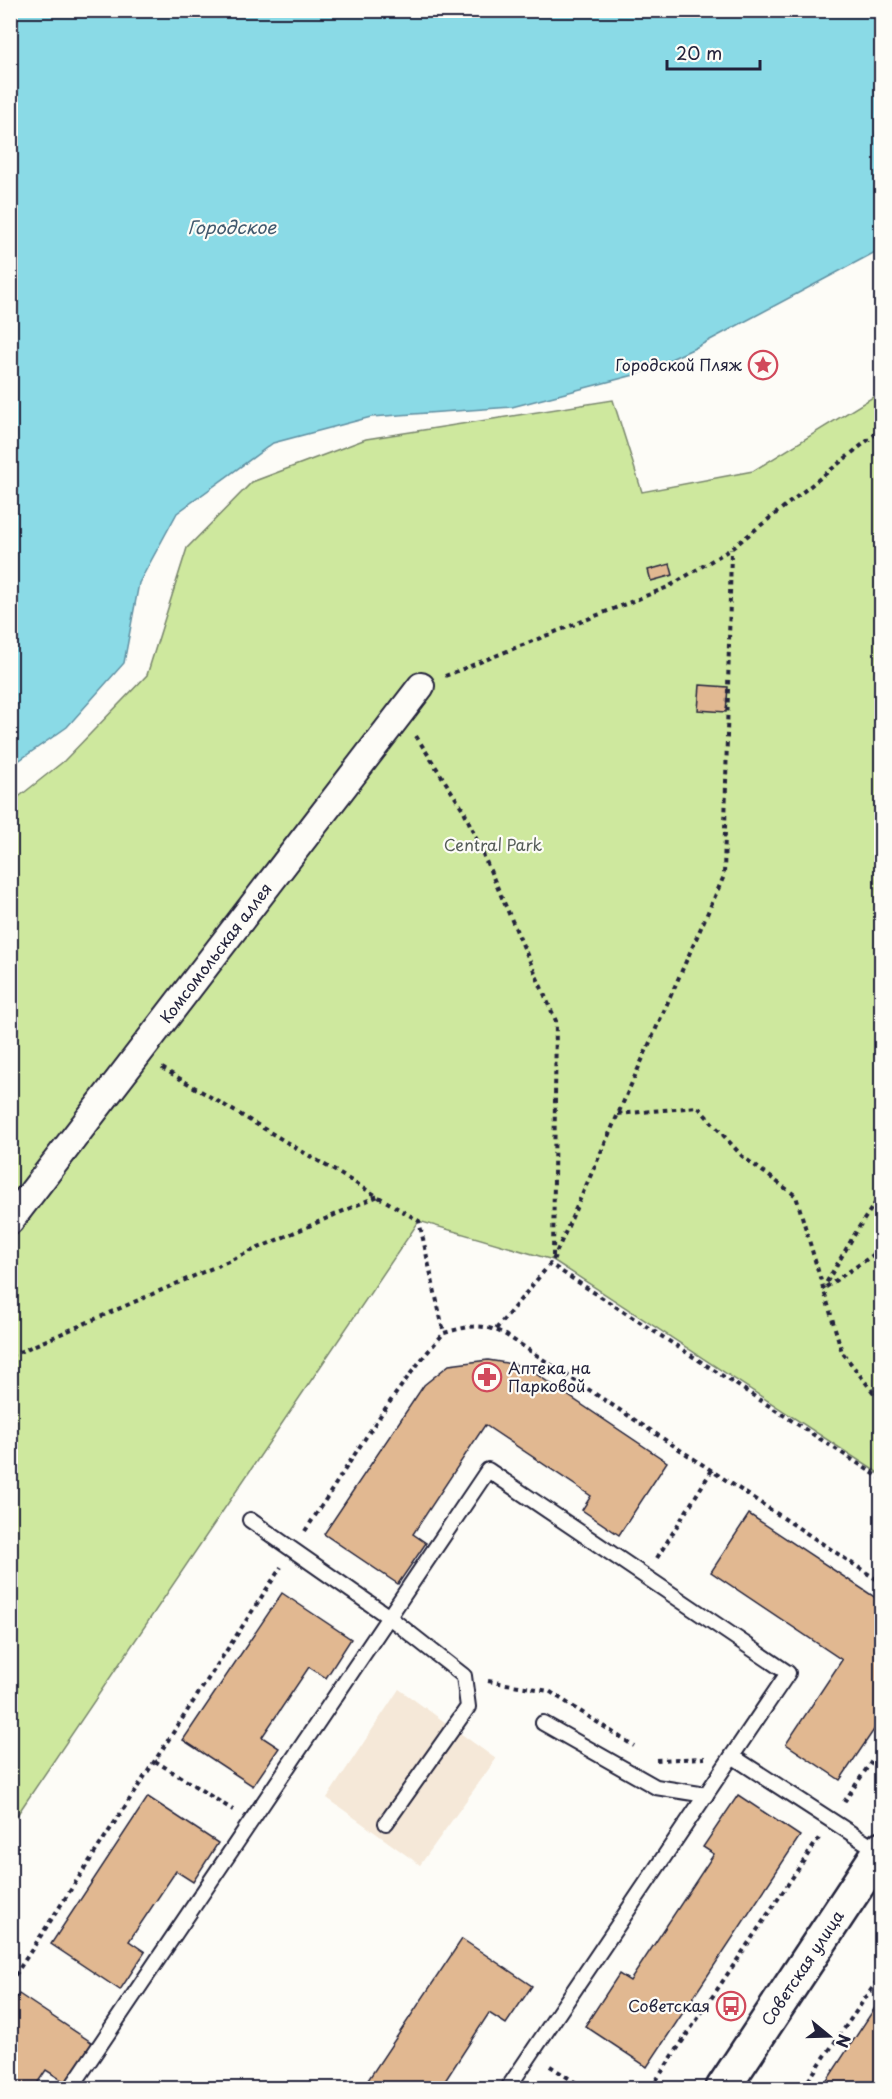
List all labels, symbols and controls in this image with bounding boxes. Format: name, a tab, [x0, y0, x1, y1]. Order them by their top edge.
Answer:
scale bar	[667, 33, 760, 71]
text: 20 m	[676, 39, 722, 66]
water label: Городское	[188, 213, 277, 240]
place icon: Городской Пляж	[747, 349, 779, 381]
place label: Городской Пляж	[615, 352, 743, 376]
park label: Central Park	[444, 832, 543, 856]
street label: Комсомольская аллея	[153, 877, 277, 1028]
place label: Аптека на Парковой	[508, 1355, 591, 1397]
pharmacy icon: Аптека на Парковой	[471, 1361, 503, 1393]
street label: Советская улица	[755, 1905, 849, 2030]
bus stop icon: Советская	[715, 1990, 747, 2022]
place label: Советская	[628, 1993, 710, 2017]
north arrow	[799, 2006, 859, 2066]
text: N	[831, 2031, 858, 2051]

